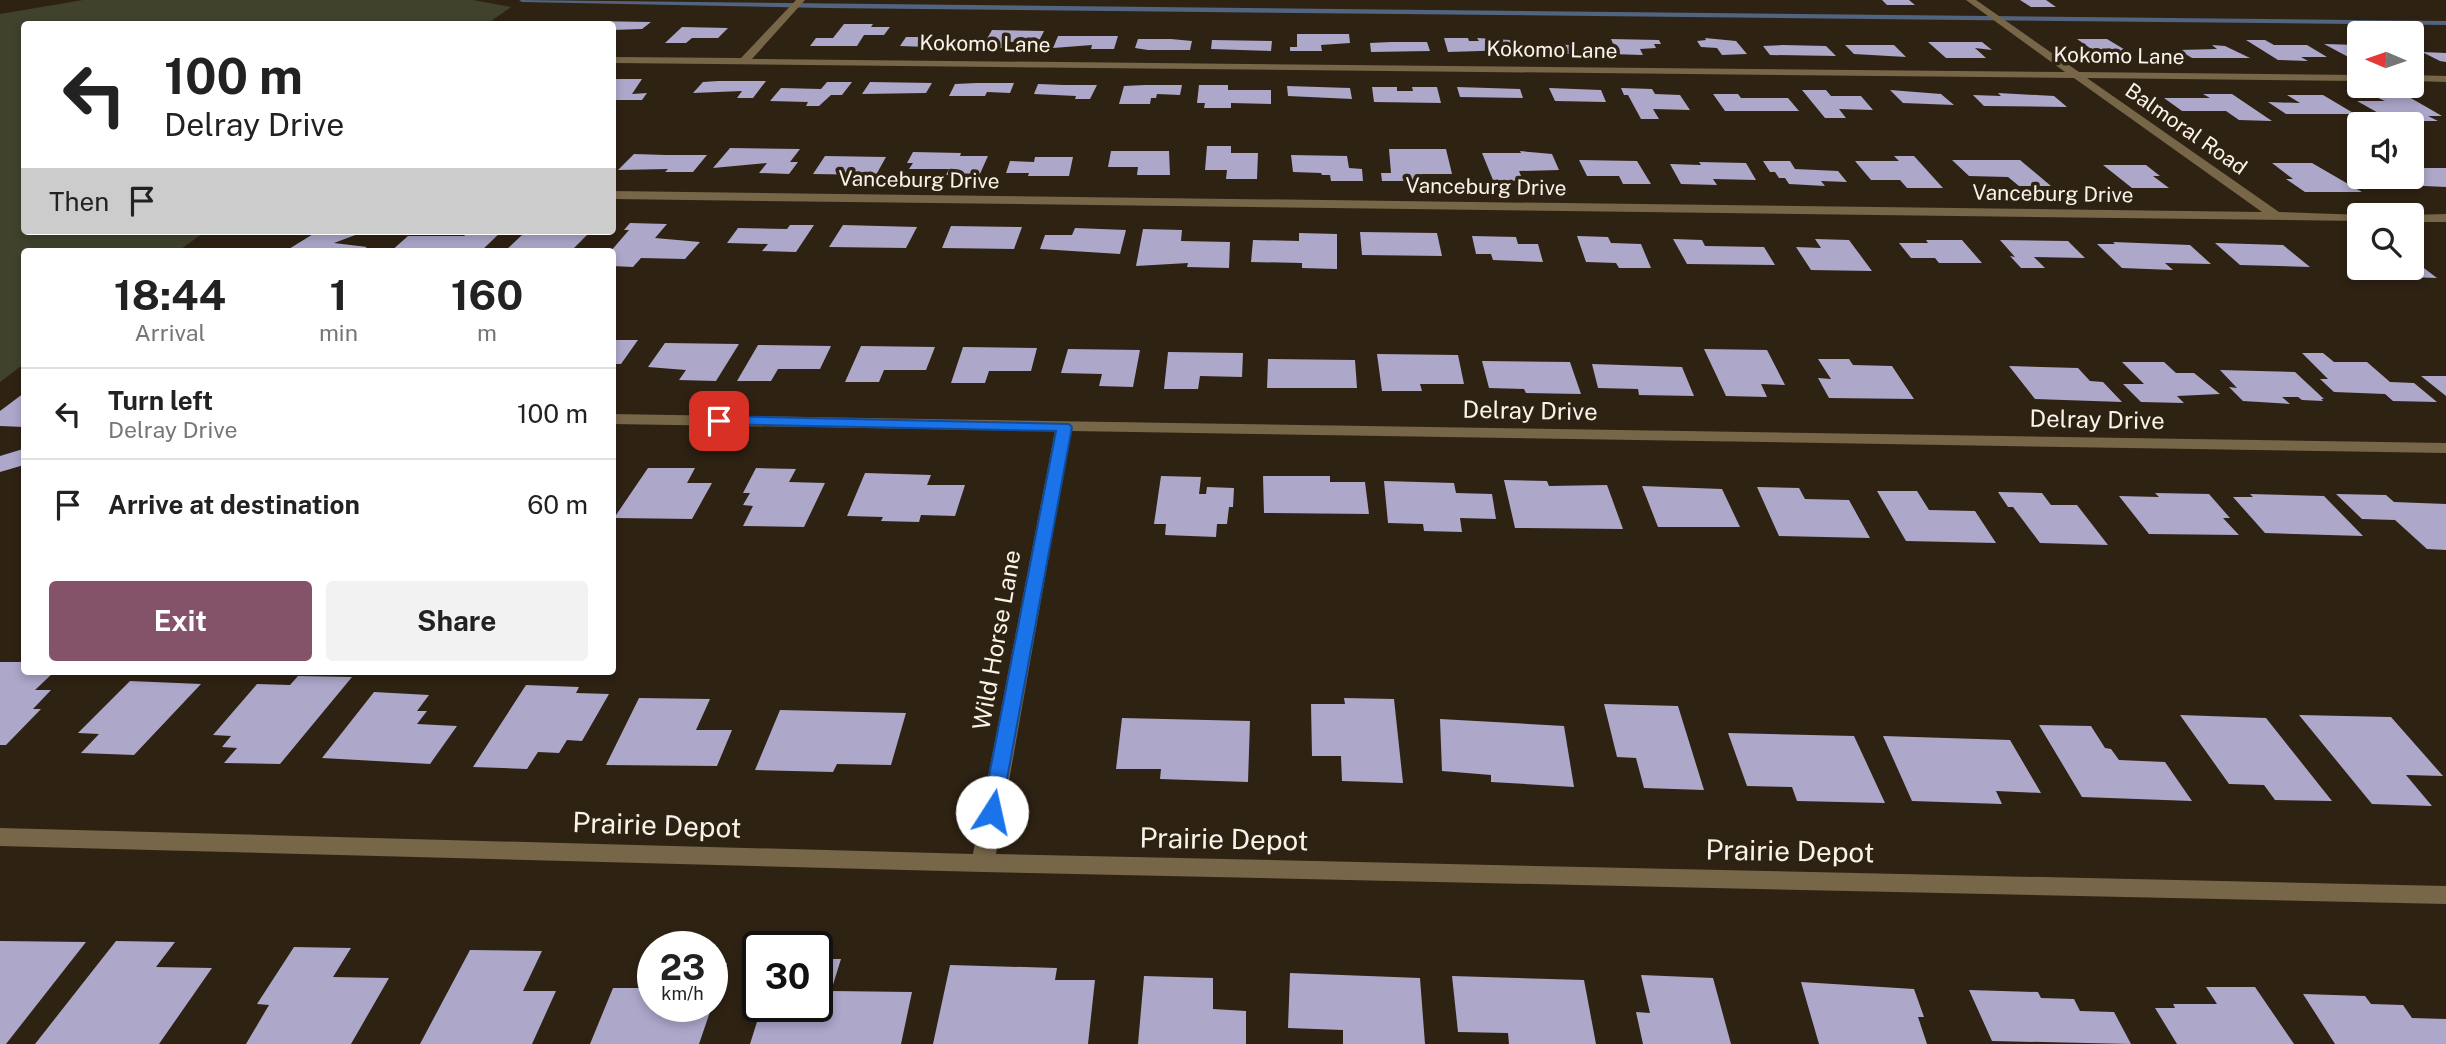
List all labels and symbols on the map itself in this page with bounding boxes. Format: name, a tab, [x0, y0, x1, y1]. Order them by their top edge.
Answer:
north arrow	[2347, 21, 2424, 98]
street label: Kokomo Lane	[919, 30, 1051, 57]
street label: Kokomo Lane	[1486, 36, 1618, 63]
street label: Kokomo Lane	[2053, 42, 2185, 69]
street label: Balmoral Road	[2121, 77, 2252, 180]
street label: Vanceburg Drive	[838, 166, 1000, 193]
street label: Vanceburg Drive	[1405, 173, 1567, 200]
street label: Vanceburg Drive	[1972, 180, 2134, 207]
pin	[689, 391, 749, 451]
street label: Delray Drive	[1462, 395, 1598, 425]
street label: Delray Drive	[2029, 404, 2165, 434]
street label: Wild Horse Lane	[966, 548, 1026, 732]
position arrow	[955, 775, 1029, 849]
street label: Prairie Depot	[572, 805, 742, 844]
street label: Prairie Depot	[1139, 821, 1309, 856]
street label: Prairie Depot	[1705, 833, 1875, 868]
speed limit sign: 30	[742, 931, 833, 1022]

